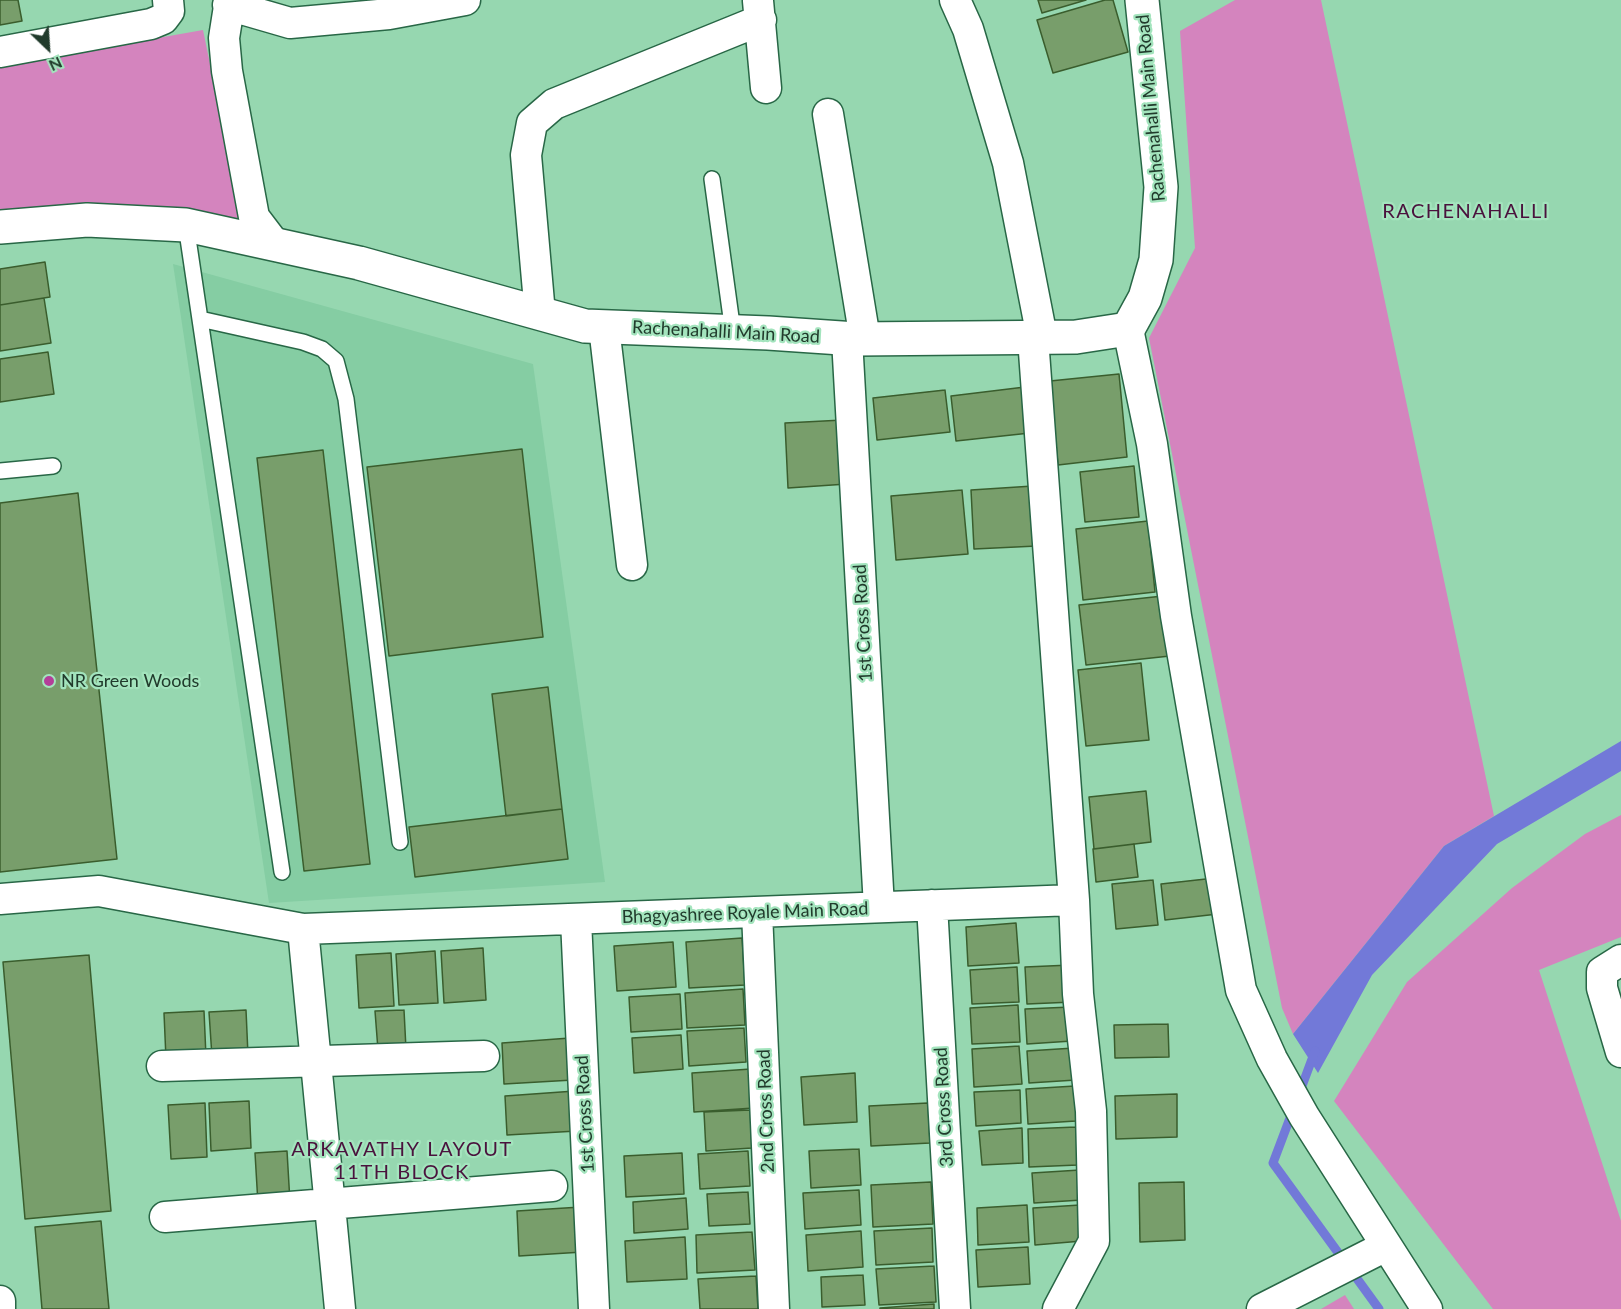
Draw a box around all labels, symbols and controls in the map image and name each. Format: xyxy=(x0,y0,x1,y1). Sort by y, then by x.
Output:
street label: Rachenahalli Main Road xyxy=(1132,13,1170,203)
north arrow xyxy=(18,18,78,78)
text: N xyxy=(46,54,65,76)
district label: RACHENAHALLI xyxy=(1382,200,1550,224)
street label: Rachenahalli Main Road xyxy=(632,316,820,348)
street label: 1st Cross Road xyxy=(849,564,877,682)
place label: NR Green Woods xyxy=(61,670,199,692)
marker: NR Green Woods xyxy=(42,674,56,688)
street label: Bhagyashree Royale Main Road xyxy=(621,898,869,928)
street label: 3rd Cross Road xyxy=(930,1047,958,1167)
street label: 2nd Cross Road xyxy=(753,1049,779,1173)
street label: 1st Cross Road xyxy=(571,1055,599,1173)
district label: ARKAVATHY LAYOUT 11TH BLOCK xyxy=(291,1138,513,1185)

